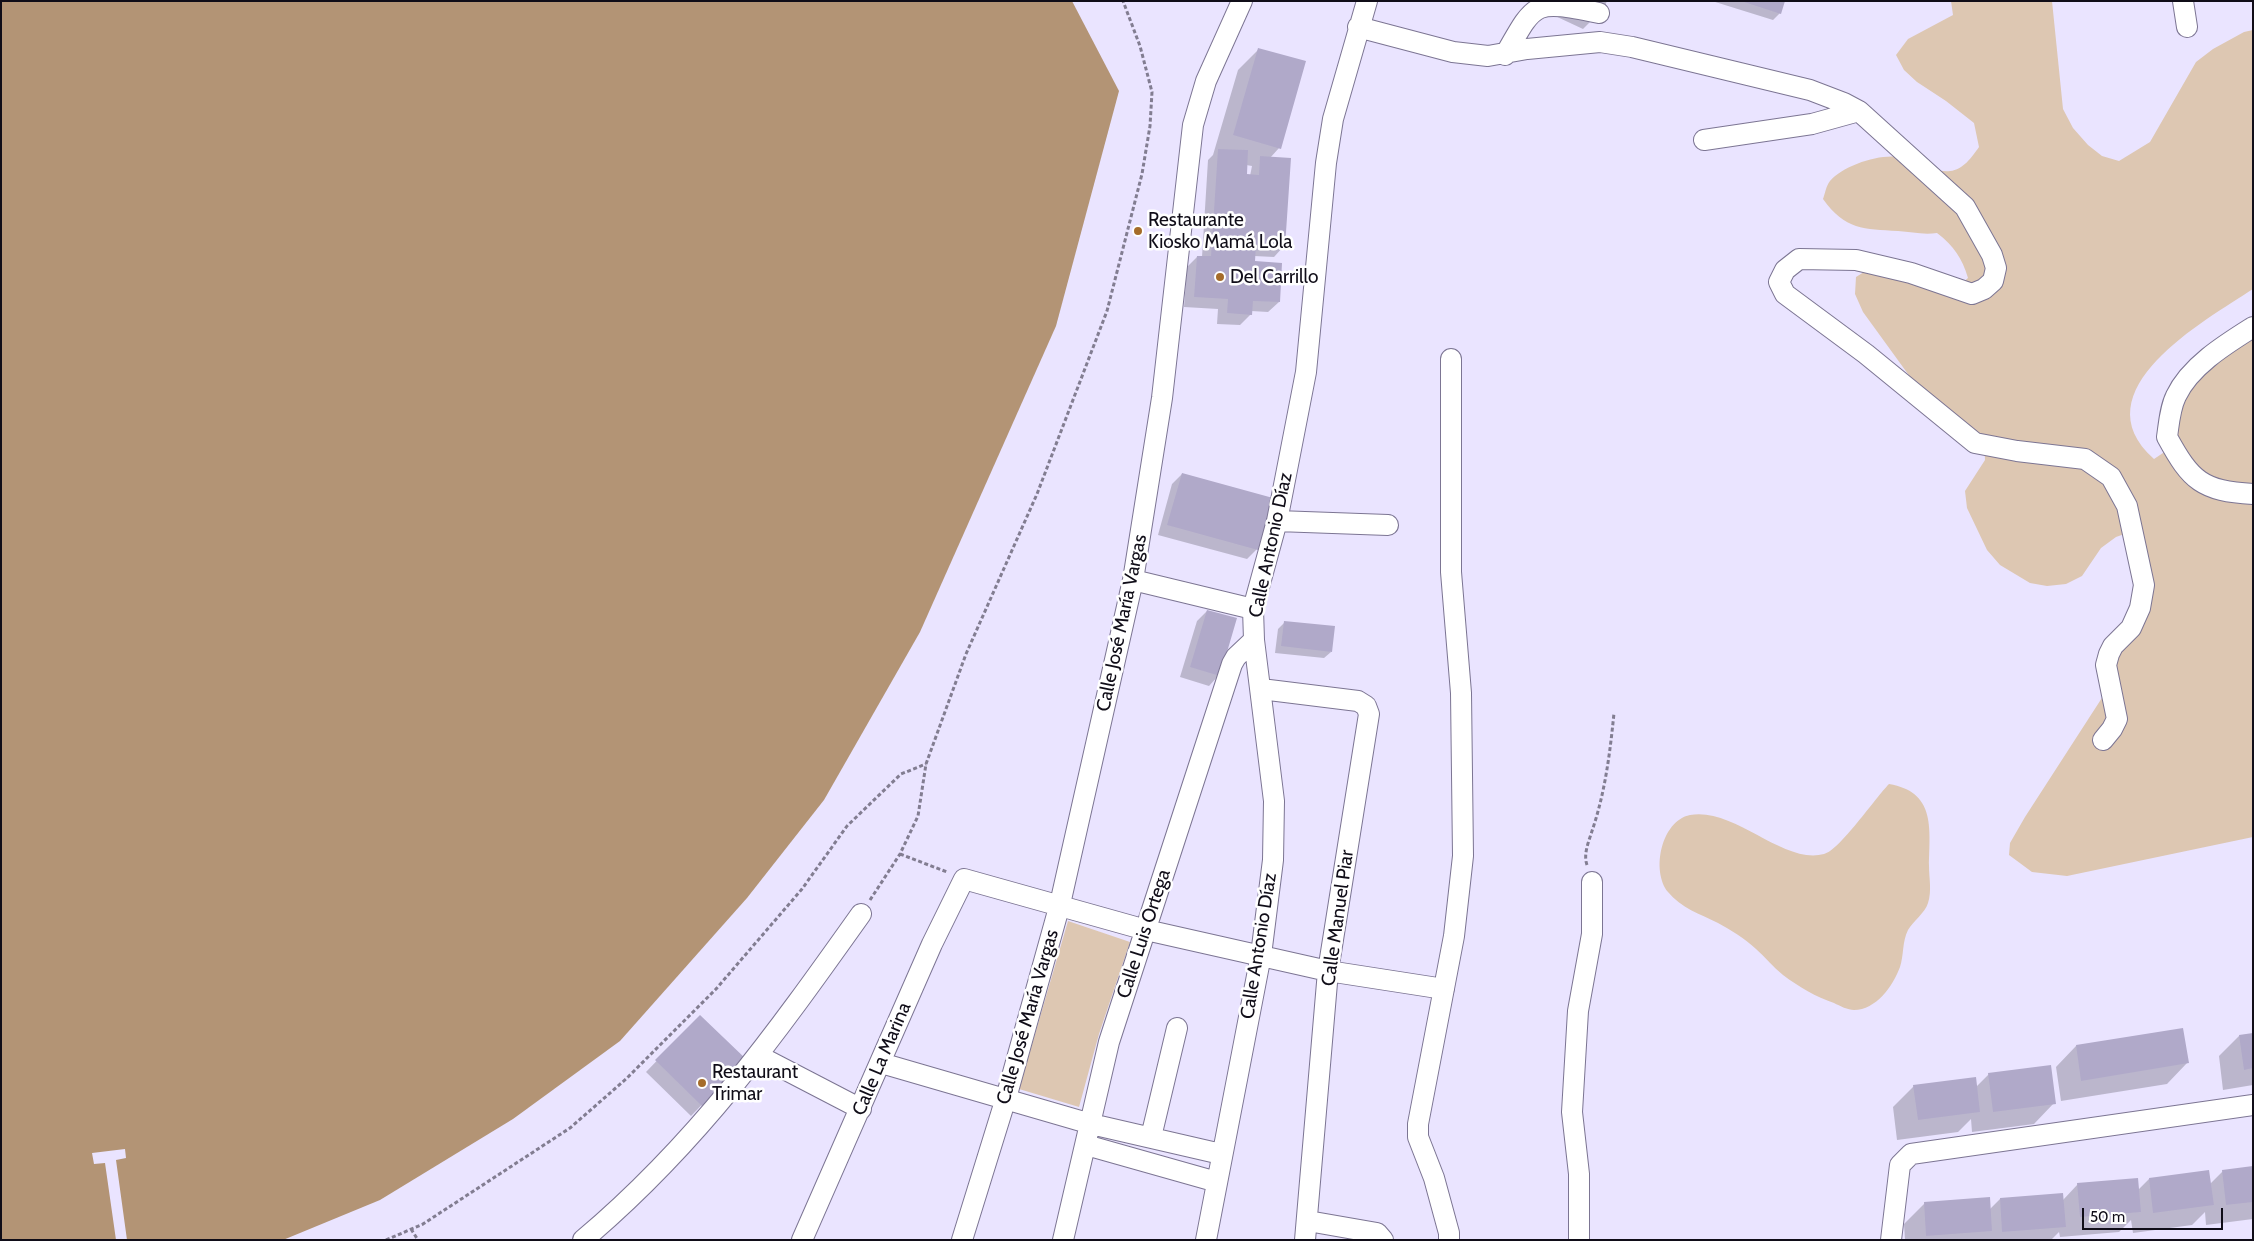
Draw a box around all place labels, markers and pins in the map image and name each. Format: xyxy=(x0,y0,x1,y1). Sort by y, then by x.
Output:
place label: Restaurante Kiosko Mamá Lola xyxy=(1148,209,1292,253)
marker: Restaurante Kiosko Mamá Lola xyxy=(1132,225,1144,237)
place label: Del Carrillo xyxy=(1230,266,1318,288)
marker: Del Carrillo xyxy=(1214,271,1226,283)
place label: Restaurant Trimar xyxy=(712,1061,798,1105)
marker: Restaurant Trimar xyxy=(696,1077,708,1089)

